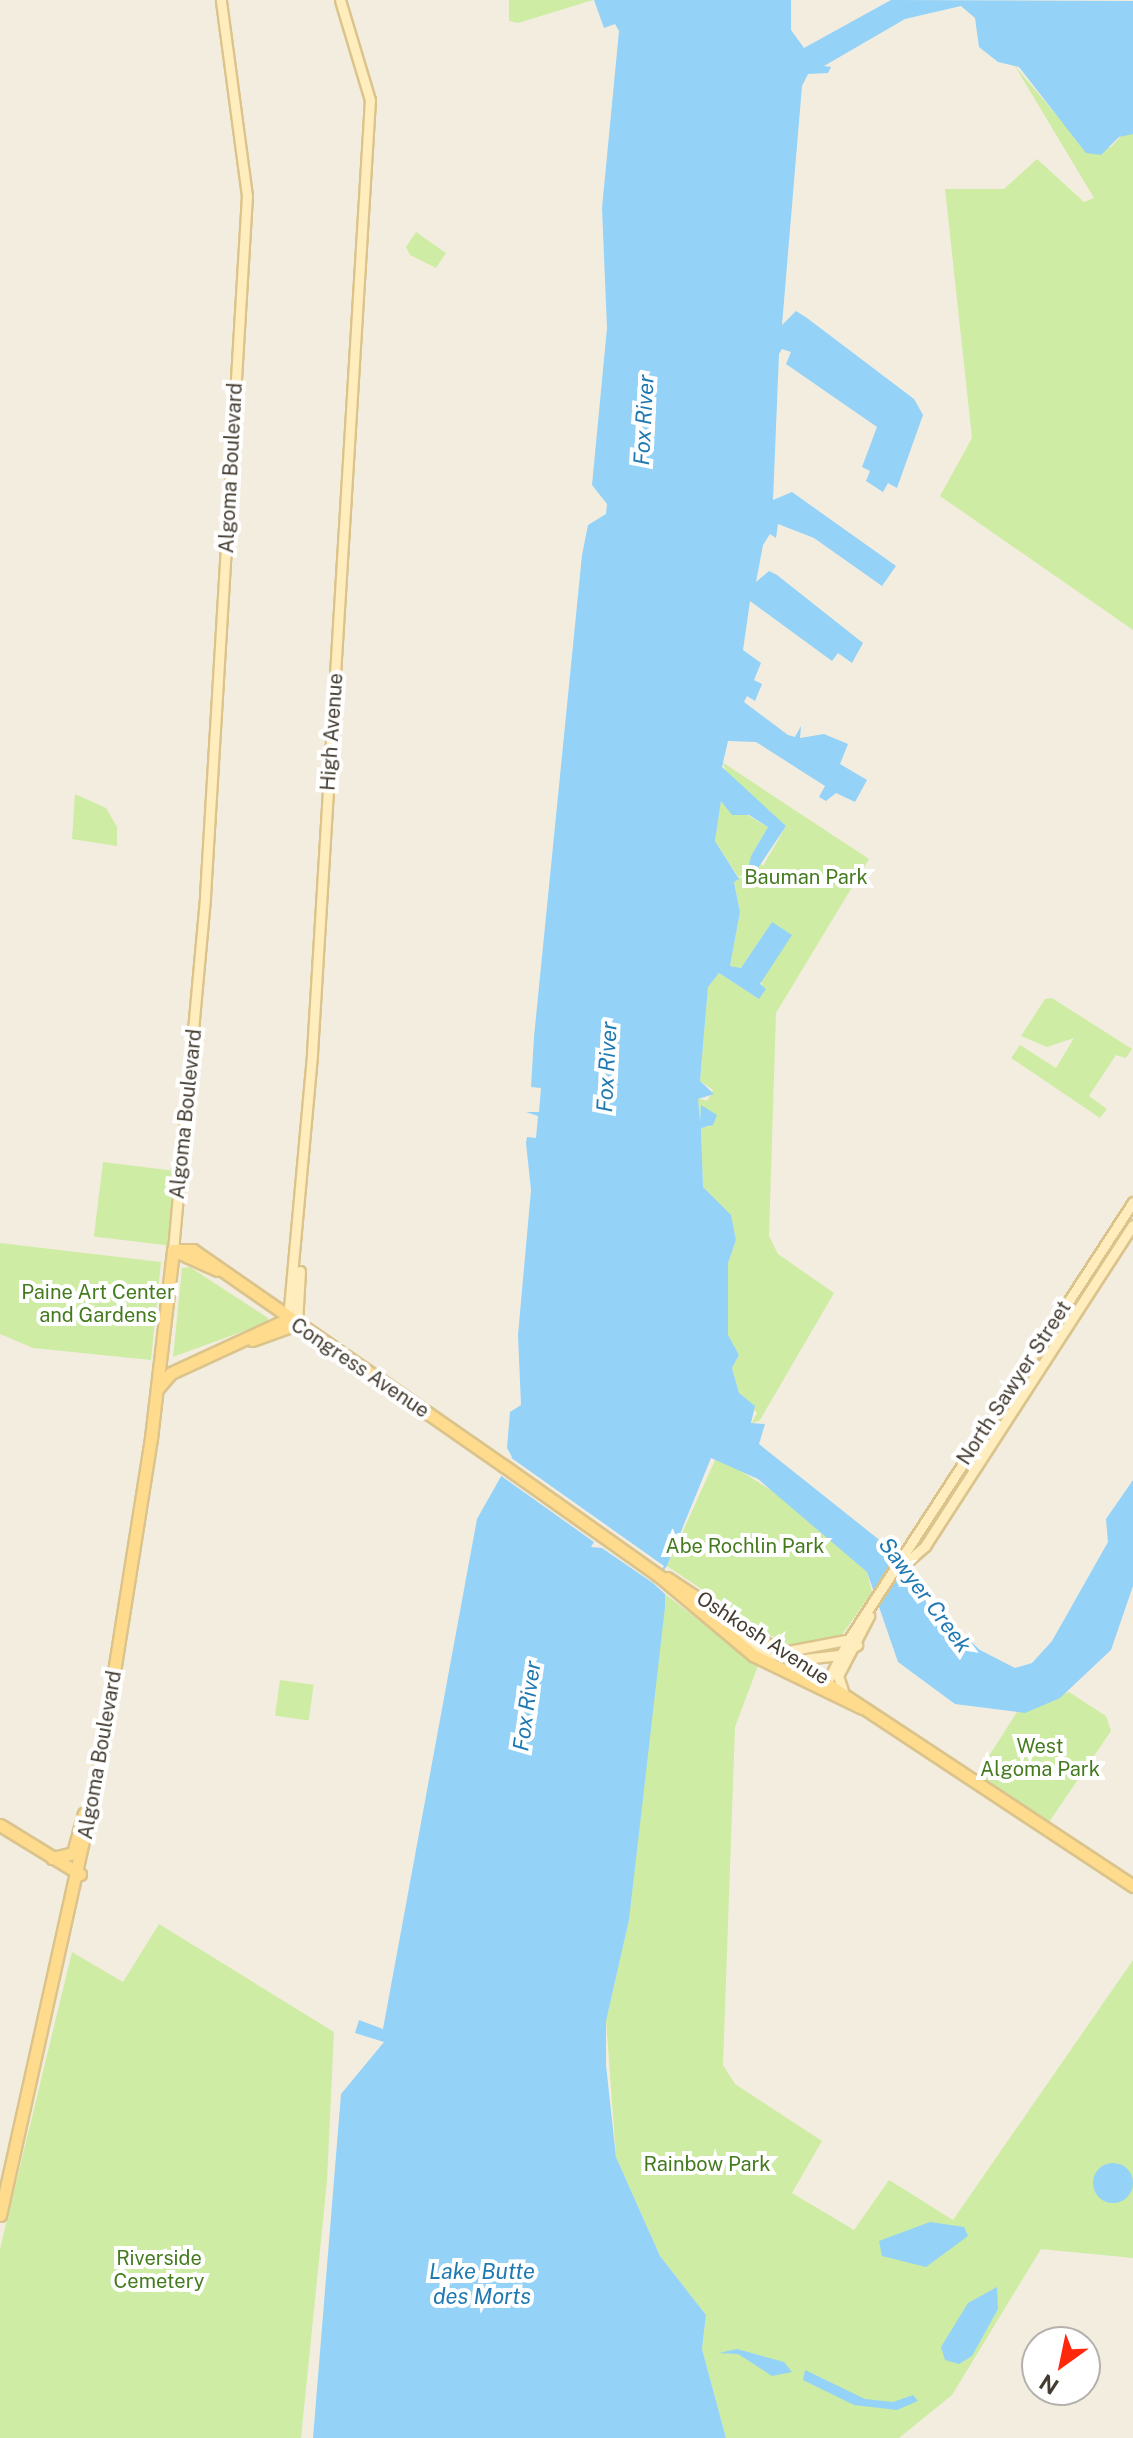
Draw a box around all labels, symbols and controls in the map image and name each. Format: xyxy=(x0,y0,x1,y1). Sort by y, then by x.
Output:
water label: Fox River xyxy=(628,374,660,466)
street label: Algoma Boulevard xyxy=(215,382,247,554)
street label: High Avenue xyxy=(316,672,348,792)
park label: Bauman Park xyxy=(744,865,868,889)
water label: Fox River xyxy=(591,1021,623,1113)
street label: Algoma Boulevard xyxy=(165,1028,207,1200)
park label: Paine Art Center and Gardens xyxy=(21,1281,175,1328)
street label: North Sawyer Street xyxy=(952,1296,1076,1470)
street label: Congress Avenue xyxy=(286,1313,434,1423)
water label: Sawyer Creek xyxy=(873,1532,977,1658)
park label: Abe Rochlin Park xyxy=(665,1534,825,1558)
street label: Oshkosh Avenue xyxy=(692,1586,834,1690)
water label: Fox River xyxy=(508,1659,546,1753)
street label: Algoma Boulevard xyxy=(73,1669,127,1841)
park label: West Algoma Park xyxy=(980,1734,1100,1781)
park label: Rainbow Park xyxy=(643,2152,771,2176)
park label: Riverside Cemetery xyxy=(114,2246,204,2293)
water label: Lake Butte des Morts xyxy=(429,2258,535,2310)
north arrow xyxy=(1021,2326,1101,2406)
text: N xyxy=(1035,2369,1063,2400)

